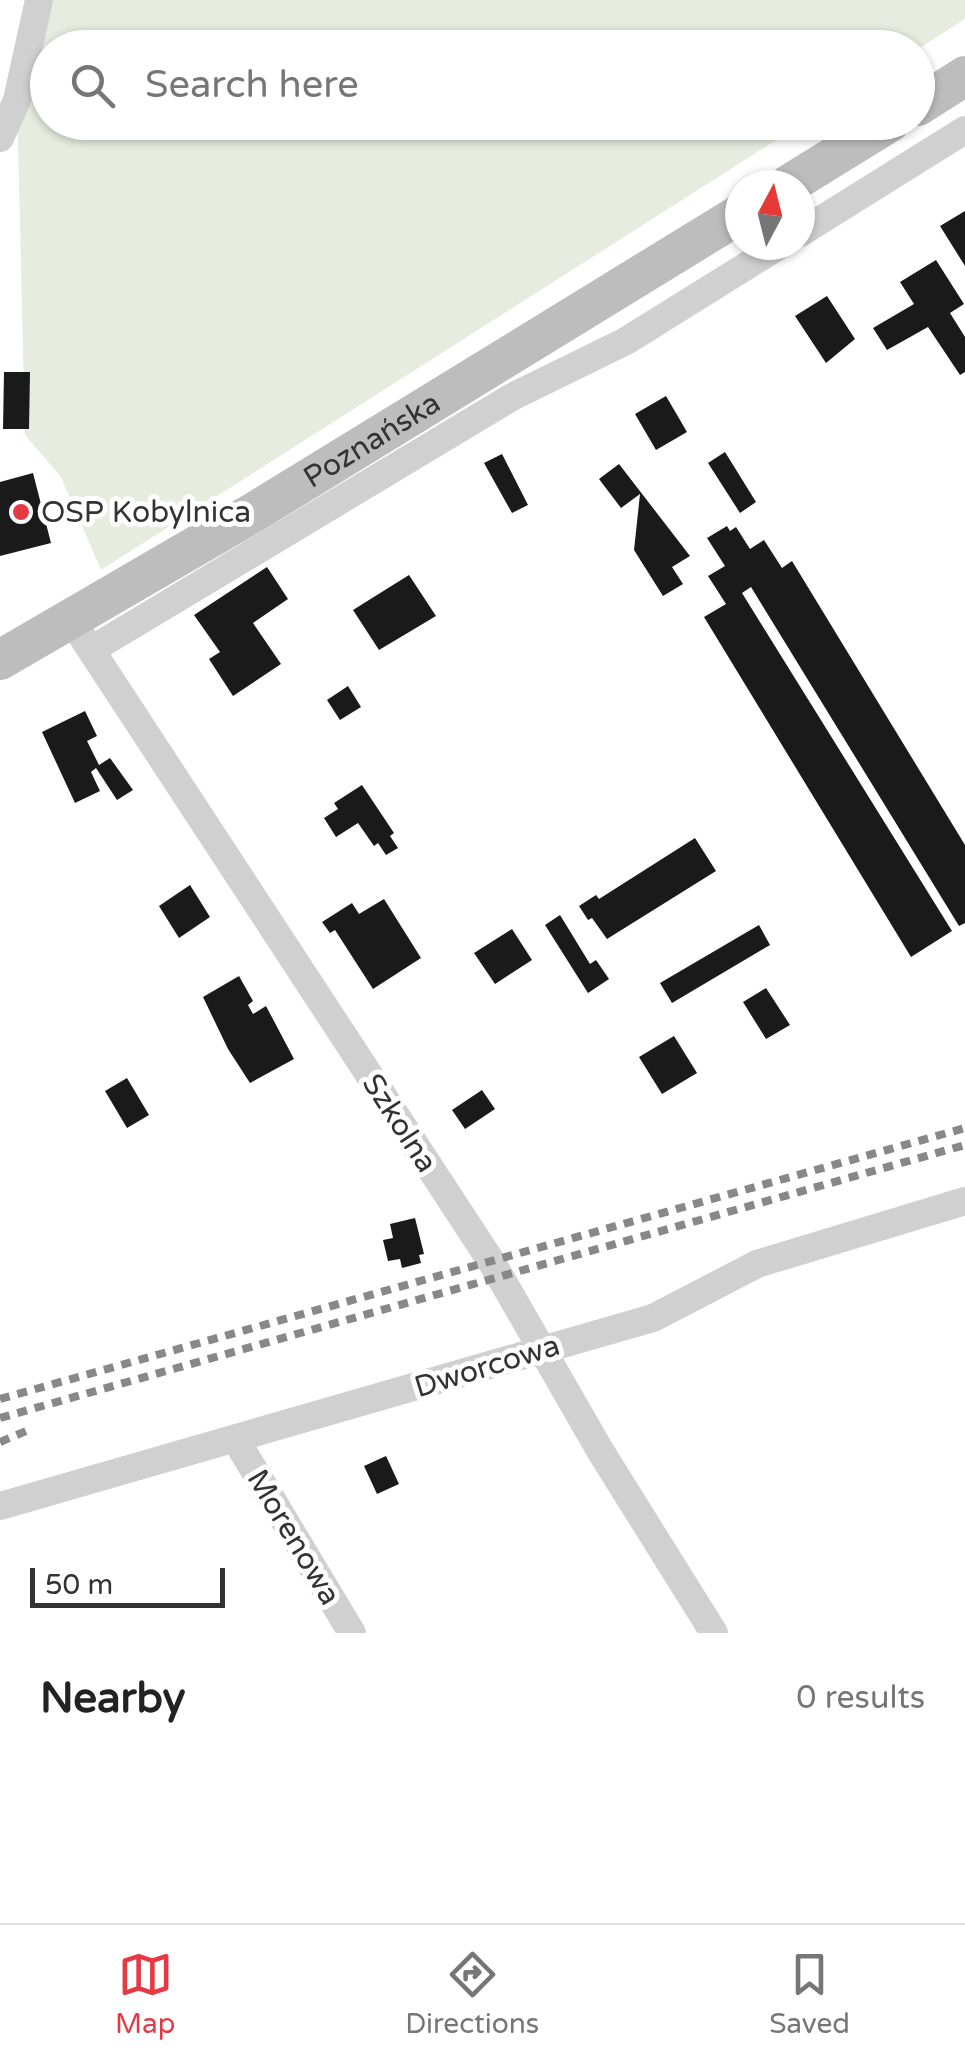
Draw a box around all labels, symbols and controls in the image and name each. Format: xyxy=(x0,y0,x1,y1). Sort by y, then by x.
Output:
search box xyxy=(30,30,935,140)
icon: search xyxy=(65,58,120,113)
text: Search here xyxy=(145,62,359,108)
north arrow xyxy=(725,170,815,260)
street label: Poznańska xyxy=(297,384,447,496)
place label: OSP Kobylnica xyxy=(41,494,251,531)
marker: OSP Kobylnica xyxy=(10,501,32,523)
street label: Szkolna xyxy=(354,1067,445,1180)
street label: Dworcowa xyxy=(410,1327,564,1406)
street label: Morenowa xyxy=(239,1463,348,1612)
scale bar xyxy=(30,1563,225,1608)
text: 50 m xyxy=(45,1568,113,1602)
text: Nearby xyxy=(40,1673,185,1724)
text: 0 results xyxy=(796,1679,925,1717)
tab: Map xyxy=(115,1947,175,2041)
tab: Directions xyxy=(405,1947,539,2041)
tab: Saved xyxy=(769,1947,850,2041)

